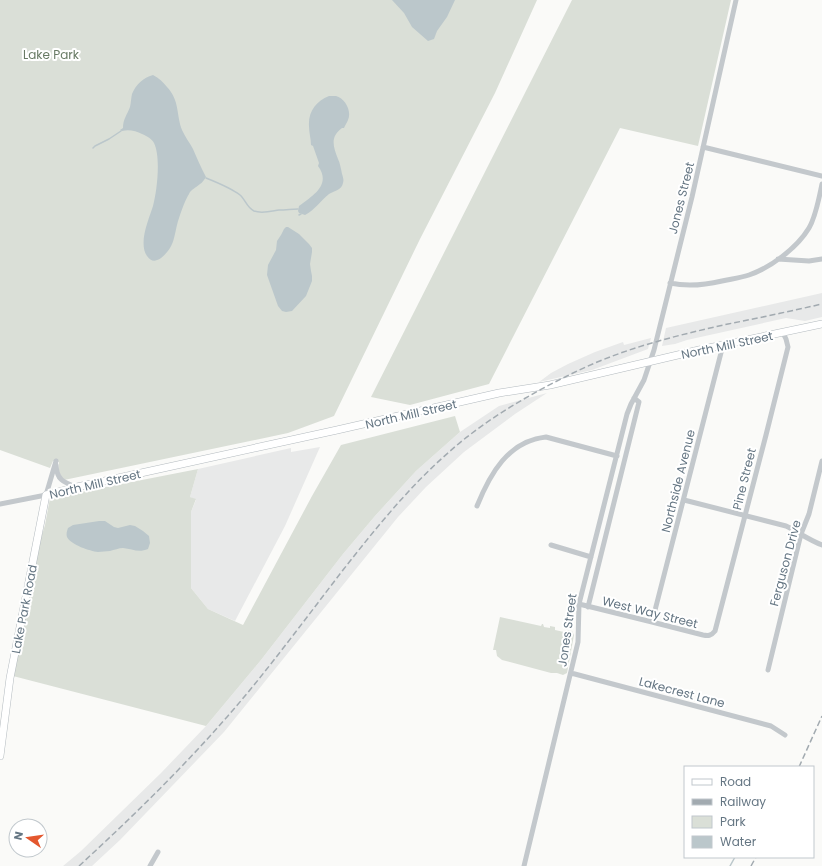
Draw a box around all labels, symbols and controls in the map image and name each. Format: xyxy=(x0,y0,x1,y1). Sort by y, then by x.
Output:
park label: Lake Park xyxy=(23,46,80,63)
street label: Jones Street xyxy=(664,160,698,236)
street label: North Mill Street xyxy=(680,327,774,363)
street label: North Mill Street xyxy=(364,395,458,433)
street label: Northside Avenue xyxy=(657,428,699,534)
street label: Pine Street xyxy=(728,446,760,512)
street label: North Mill Street xyxy=(48,465,142,503)
street label: Ferguson Drive xyxy=(765,518,805,608)
street label: Lake Park Road xyxy=(7,563,41,655)
street label: Jones Street xyxy=(553,592,581,668)
street label: West Way Street xyxy=(600,592,700,632)
street label: Lakecrest Lane xyxy=(637,672,727,712)
legend xyxy=(684,766,814,858)
text: Road xyxy=(720,773,751,790)
text: Railway xyxy=(720,793,766,810)
text: Park xyxy=(720,813,747,830)
north arrow xyxy=(8,818,48,858)
text: N xyxy=(10,830,27,842)
text: Water xyxy=(720,833,757,850)

